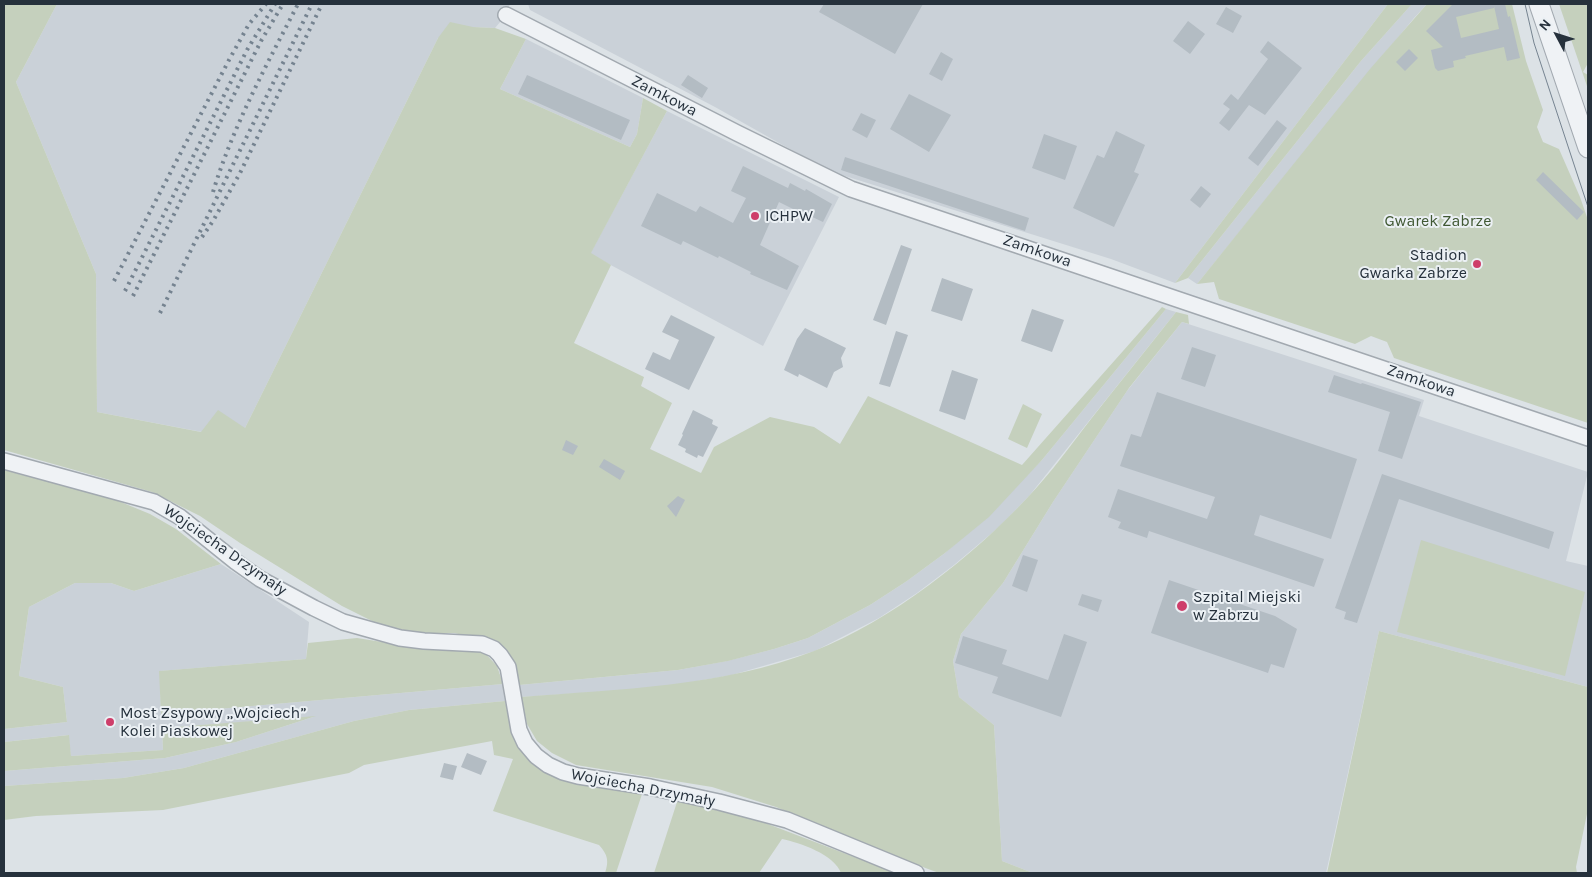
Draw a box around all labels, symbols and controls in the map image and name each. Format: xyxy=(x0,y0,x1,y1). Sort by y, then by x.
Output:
north arrow xyxy=(1532,10,1582,60)
text: N xyxy=(1535,16,1555,34)
street label: Zamkowa xyxy=(628,71,700,121)
place label: ICHPW xyxy=(765,206,813,226)
marker: ICHPW xyxy=(749,210,761,222)
park label: Gwarek Zabrze xyxy=(1385,211,1491,231)
street label: Zamkowa xyxy=(1000,230,1074,272)
place label: Stadion Gwarka Zabrze xyxy=(1360,245,1467,283)
marker: Stadion Gwarka Zabrze xyxy=(1471,258,1483,270)
street label: Zamkowa xyxy=(1384,360,1458,402)
street label: Wojciecha Drzymały xyxy=(160,500,290,600)
place label: Szpital Miejski w Zabrzu xyxy=(1193,587,1301,625)
marker: Szpital Miejski w Zabrzu xyxy=(1175,599,1189,613)
place label: Most Zsypowy „Wojciech” Kolei Piaskowej xyxy=(120,703,306,741)
marker: Most Zsypowy „Wojciech” Kolei Piaskowej xyxy=(104,716,116,728)
street label: Wojciecha Drzymały xyxy=(569,765,717,811)

